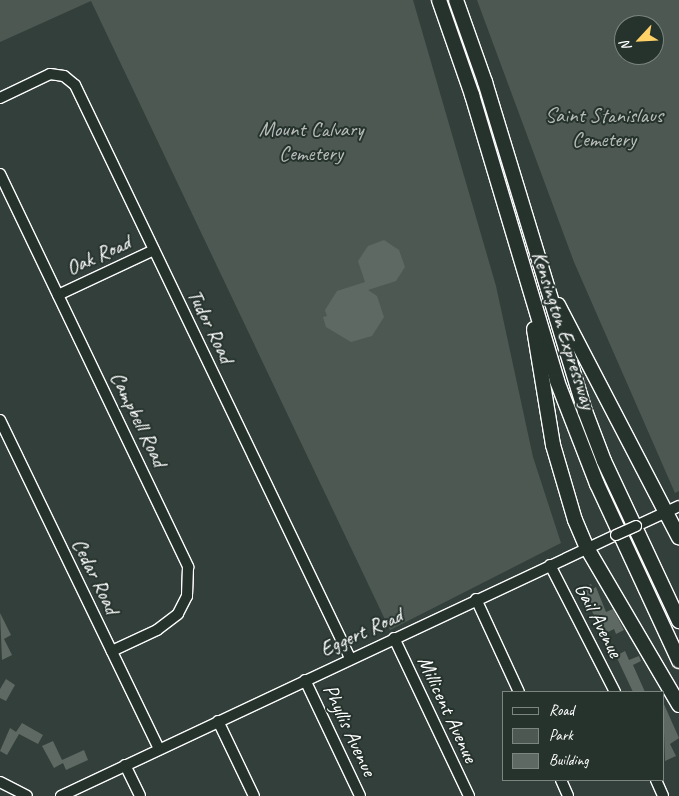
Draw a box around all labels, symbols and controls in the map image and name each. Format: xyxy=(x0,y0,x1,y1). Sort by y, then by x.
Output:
north arrow xyxy=(614,15,664,65)
text: N xyxy=(616,39,635,54)
park label: Saint Stanislaus Cemetery xyxy=(545,102,663,152)
park label: Mount Calvary Cemetery xyxy=(259,116,363,166)
street label: Oak Road xyxy=(62,229,134,281)
street label: Kensington Expressway xyxy=(527,248,601,412)
street label: Tudor Road xyxy=(182,285,240,367)
street label: Campbell Road xyxy=(105,368,173,470)
street label: Cedar Road xyxy=(67,534,125,618)
street label: Gail Avenue xyxy=(570,579,628,661)
street label: Eggert Road xyxy=(316,602,406,662)
street label: Millicent Avenue xyxy=(412,652,484,766)
street label: Phyllis Avenue xyxy=(318,680,382,780)
legend xyxy=(502,691,664,781)
text: Road xyxy=(549,701,574,720)
text: Park xyxy=(549,726,573,745)
text: Building xyxy=(549,751,588,770)

